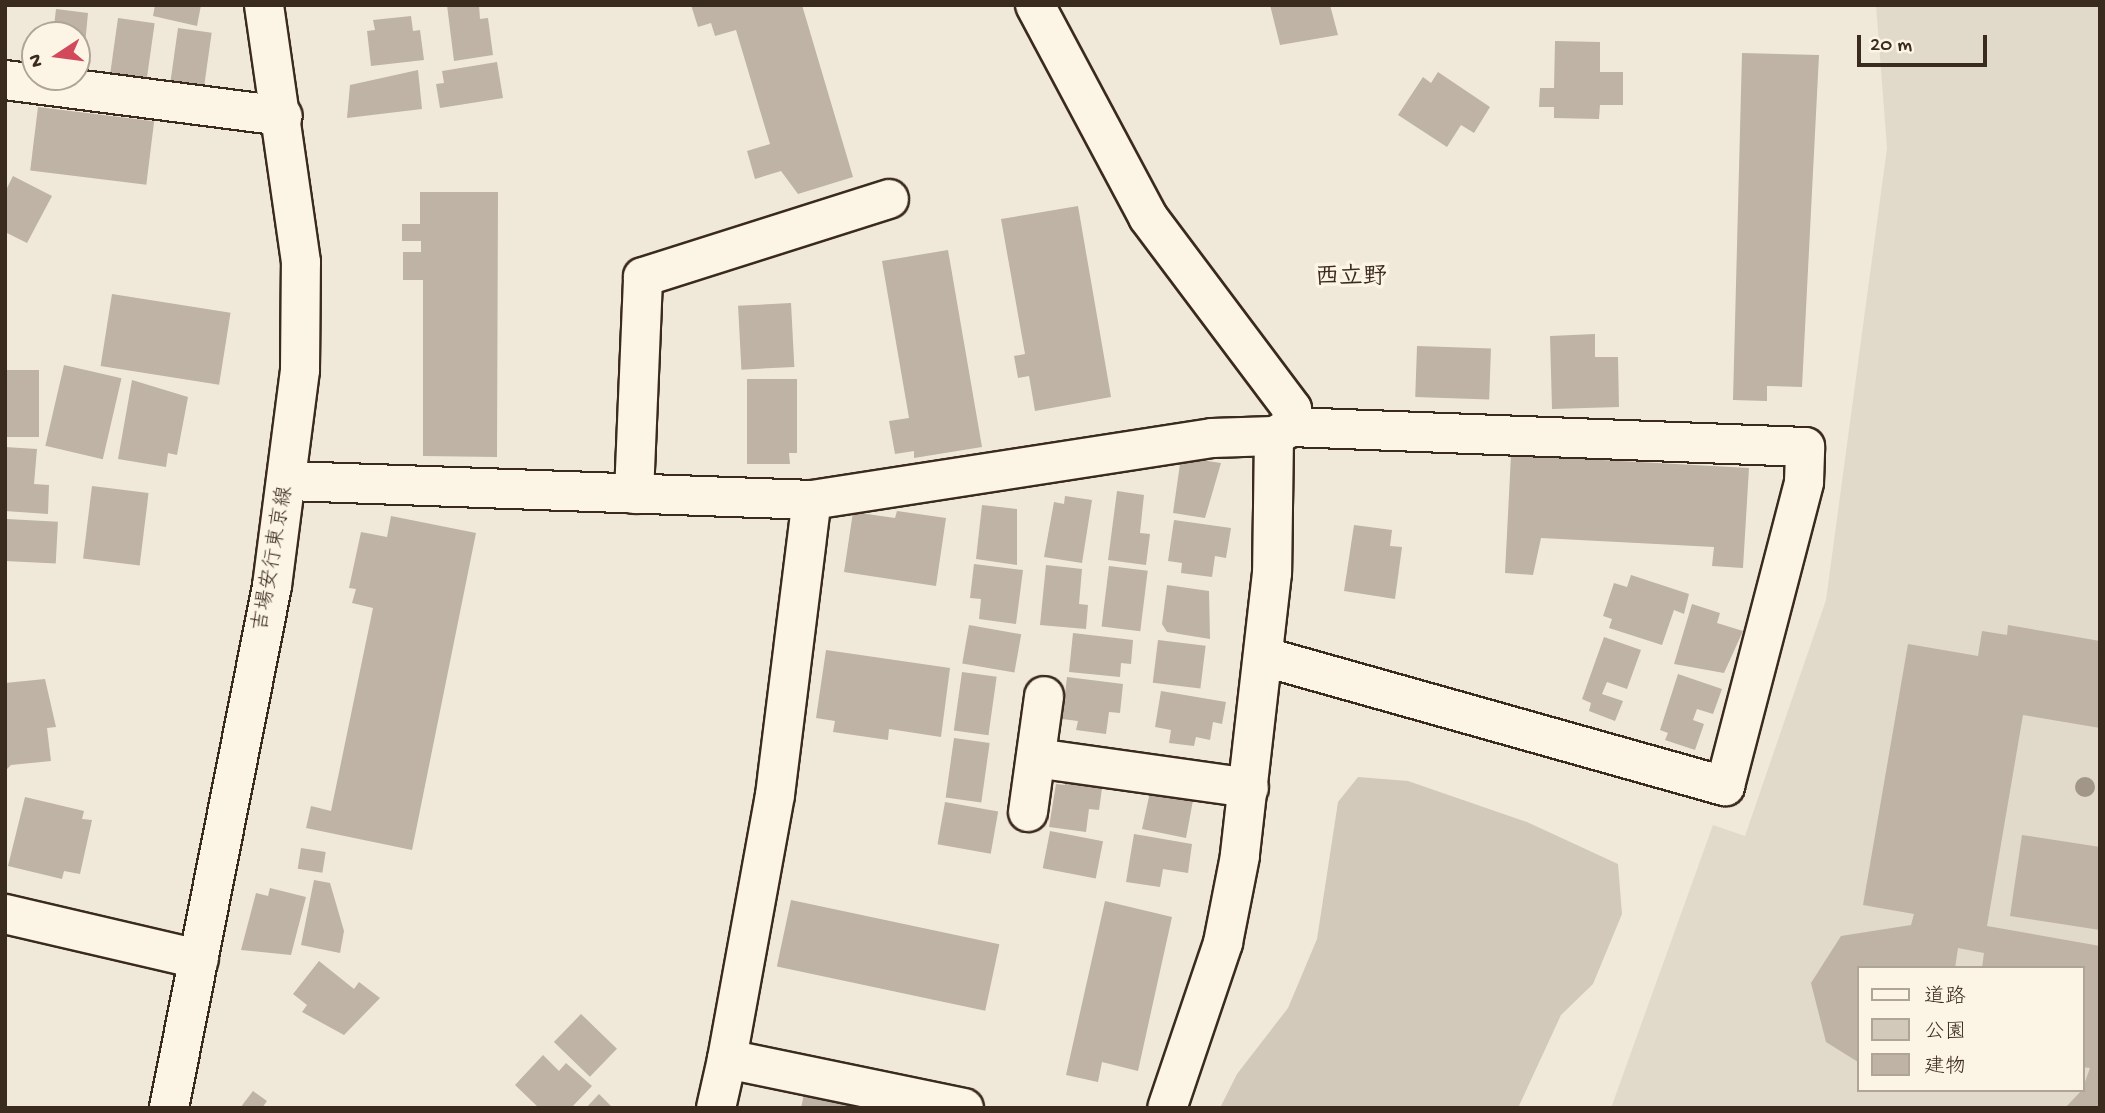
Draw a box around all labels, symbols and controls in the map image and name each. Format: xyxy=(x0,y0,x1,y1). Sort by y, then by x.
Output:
north arrow xyxy=(21,21,91,91)
scale bar xyxy=(1860,21,1990,65)
text: 20 m xyxy=(1870,34,1912,59)
text: N xyxy=(24,52,50,69)
district label: 西立野 xyxy=(1315,265,1387,293)
street label: 吉場安行東京線 xyxy=(250,484,300,634)
legend xyxy=(1856,966,2084,1092)
text: 道路 xyxy=(1924,986,1966,1011)
text: 公園 xyxy=(1924,1021,1966,1046)
text: 建物 xyxy=(1924,1056,1966,1081)

